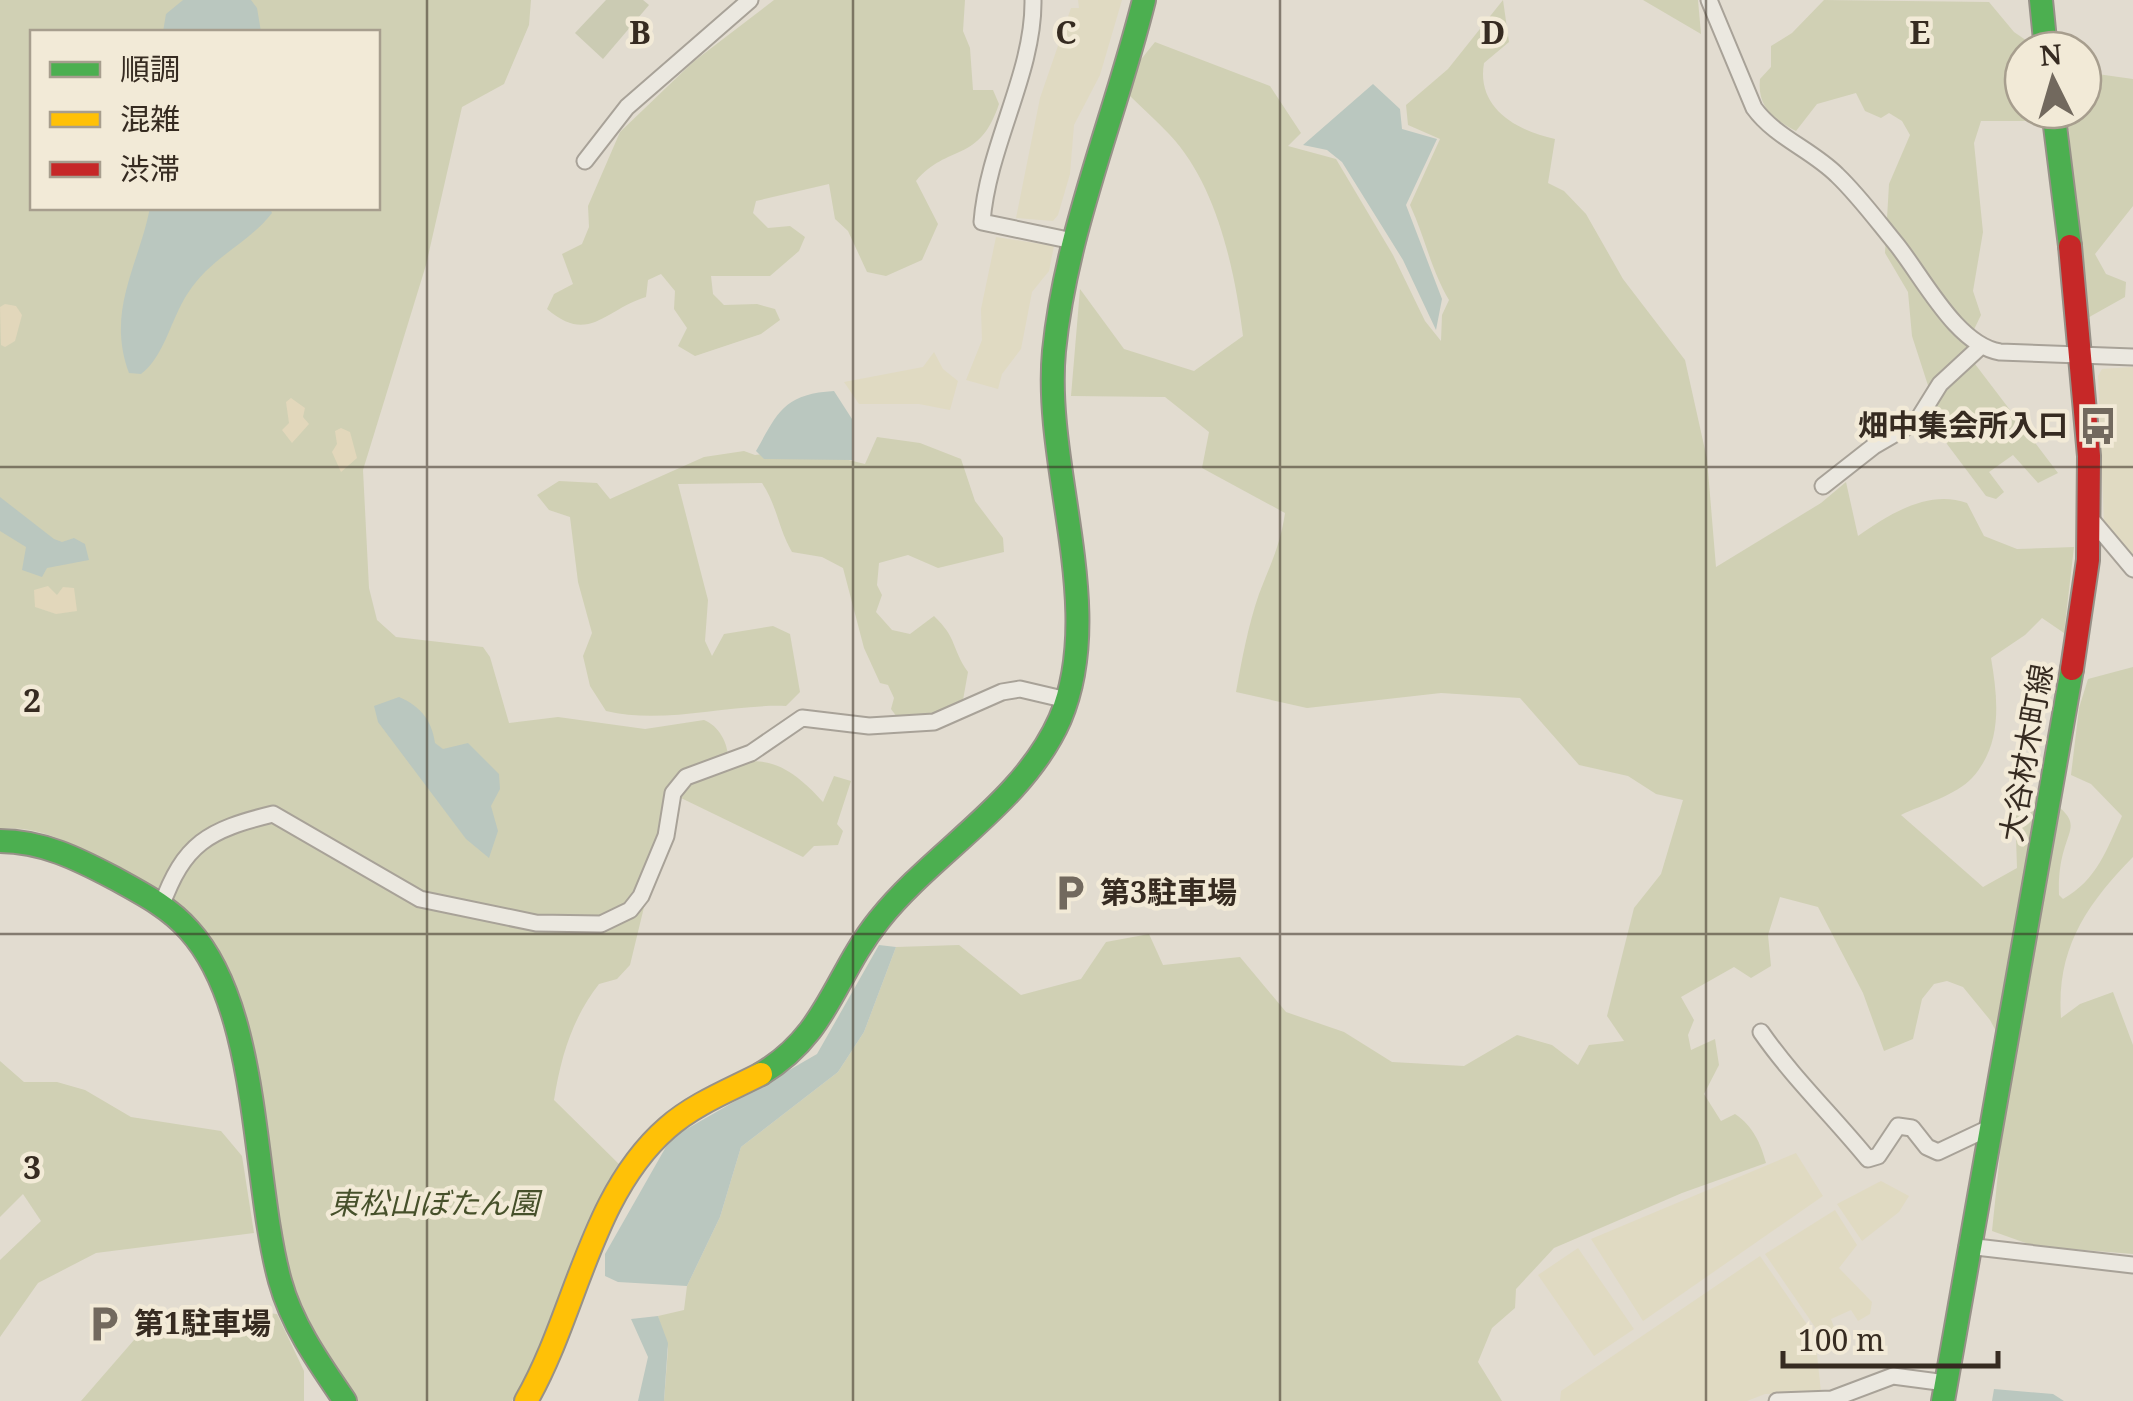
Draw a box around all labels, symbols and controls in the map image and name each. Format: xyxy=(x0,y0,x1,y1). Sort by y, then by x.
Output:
text: B xyxy=(629,10,651,53)
text: C xyxy=(1055,10,1077,53)
text: D xyxy=(1481,10,1505,53)
text: E xyxy=(1910,10,1930,53)
legend xyxy=(30,30,380,210)
north arrow xyxy=(2003,30,2103,130)
text: N xyxy=(2038,34,2063,74)
text: 順調 xyxy=(120,48,180,89)
text: 混雑 xyxy=(120,98,180,139)
text: 渋滞 xyxy=(120,148,180,189)
place label: 畑中集会所入口 xyxy=(1858,404,2068,445)
bus stop icon: 畑中集会所入口 xyxy=(2077,405,2119,447)
street label: 大谷材木町線 xyxy=(1990,661,2061,845)
text: 2 xyxy=(23,678,41,721)
place label: 第3駐車場 xyxy=(1100,871,1237,912)
parking icon: 第3駐車場 xyxy=(1049,872,1091,914)
text: 3 xyxy=(23,1145,41,1188)
park label: 東松山ぼたん園 xyxy=(329,1182,543,1223)
place label: 第1駐車場 xyxy=(134,1302,271,1343)
parking icon: 第1駐車場 xyxy=(83,1303,125,1345)
scale bar xyxy=(1783,1306,1998,1368)
text: 100 m xyxy=(1798,1319,1884,1360)

